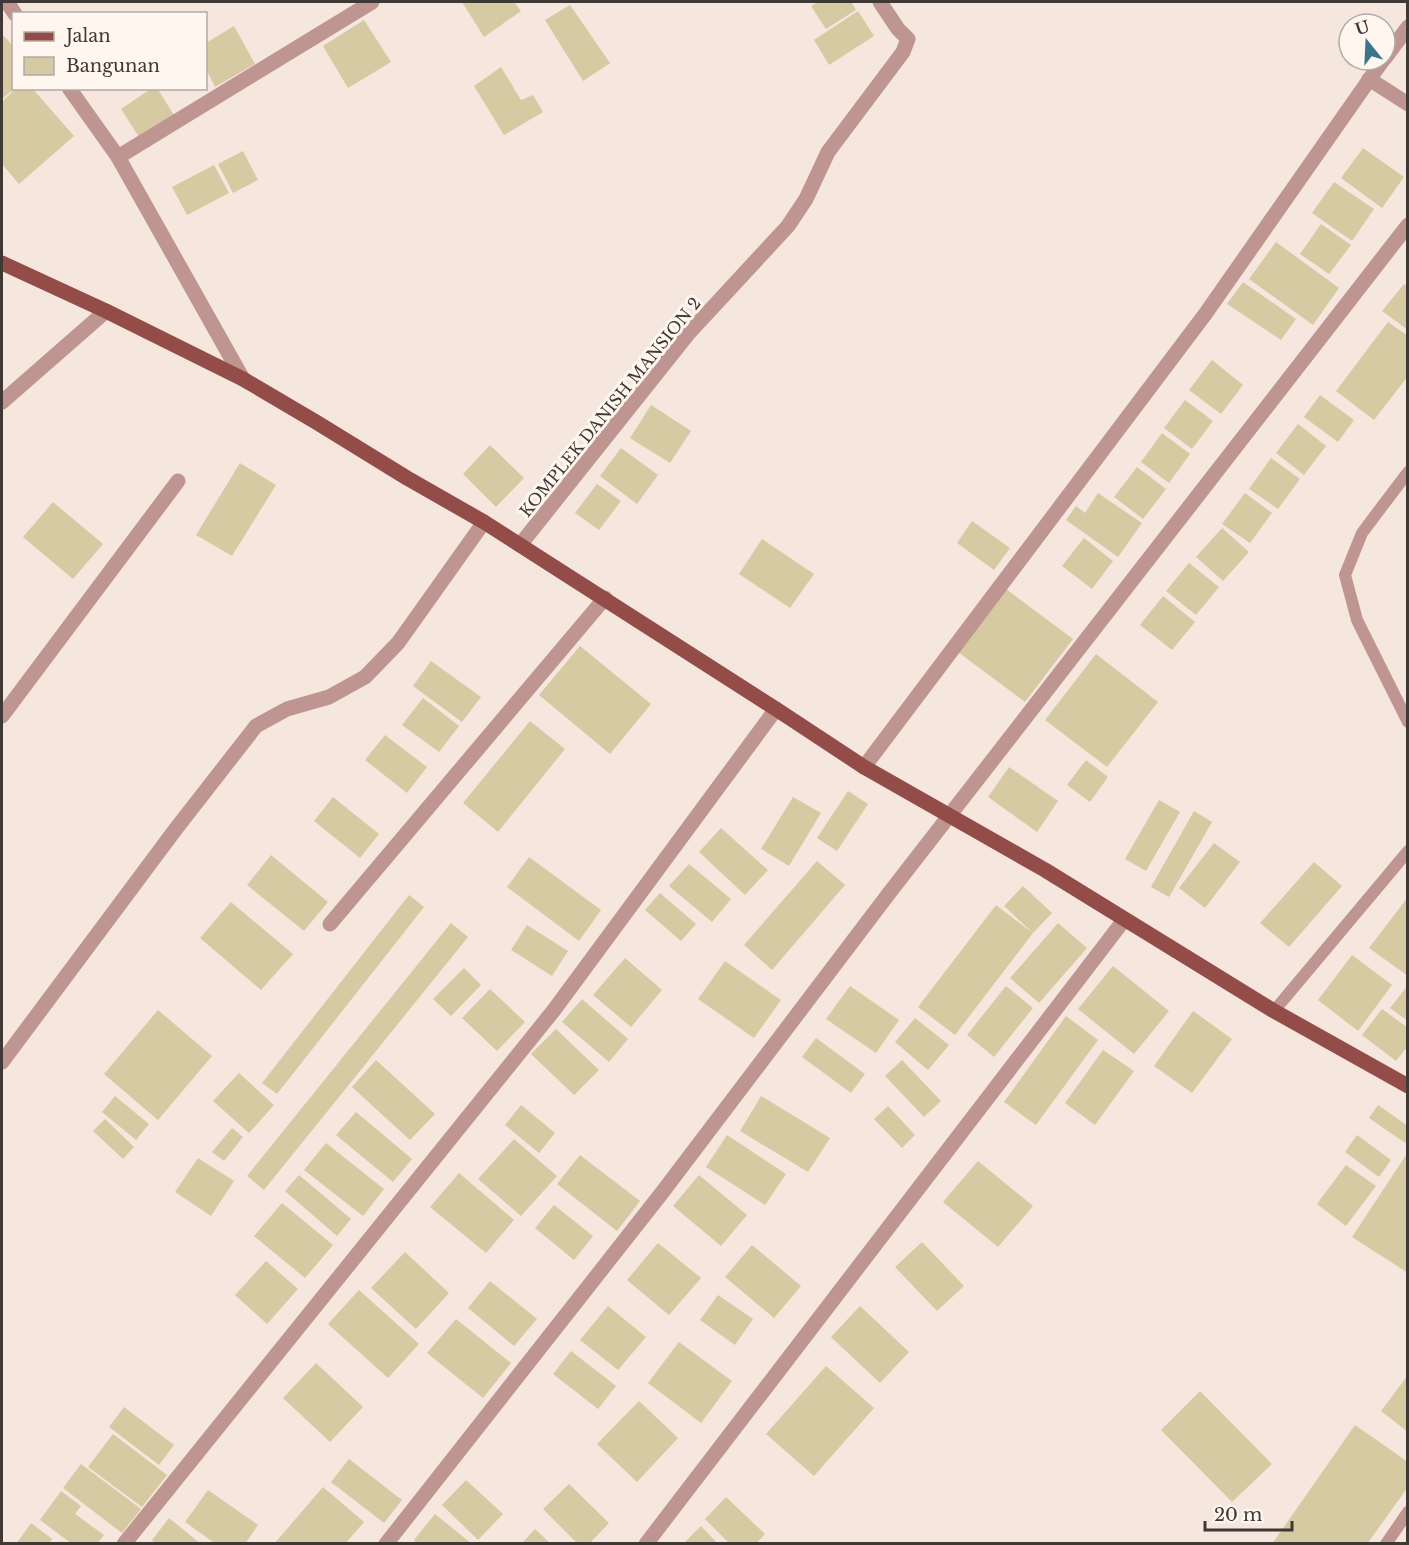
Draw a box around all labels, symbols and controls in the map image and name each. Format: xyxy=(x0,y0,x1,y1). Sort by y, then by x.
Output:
legend xyxy=(12,12,207,90)
north arrow xyxy=(1337,12,1397,72)
text: U xyxy=(1353,16,1372,39)
text: Jalan xyxy=(64,25,111,47)
text: Bangunan xyxy=(66,55,160,77)
street label: KOMPLEK DANISH MANSION 2 xyxy=(515,293,705,521)
scale bar xyxy=(1205,1494,1292,1532)
text: 20 m xyxy=(1214,1504,1262,1526)

